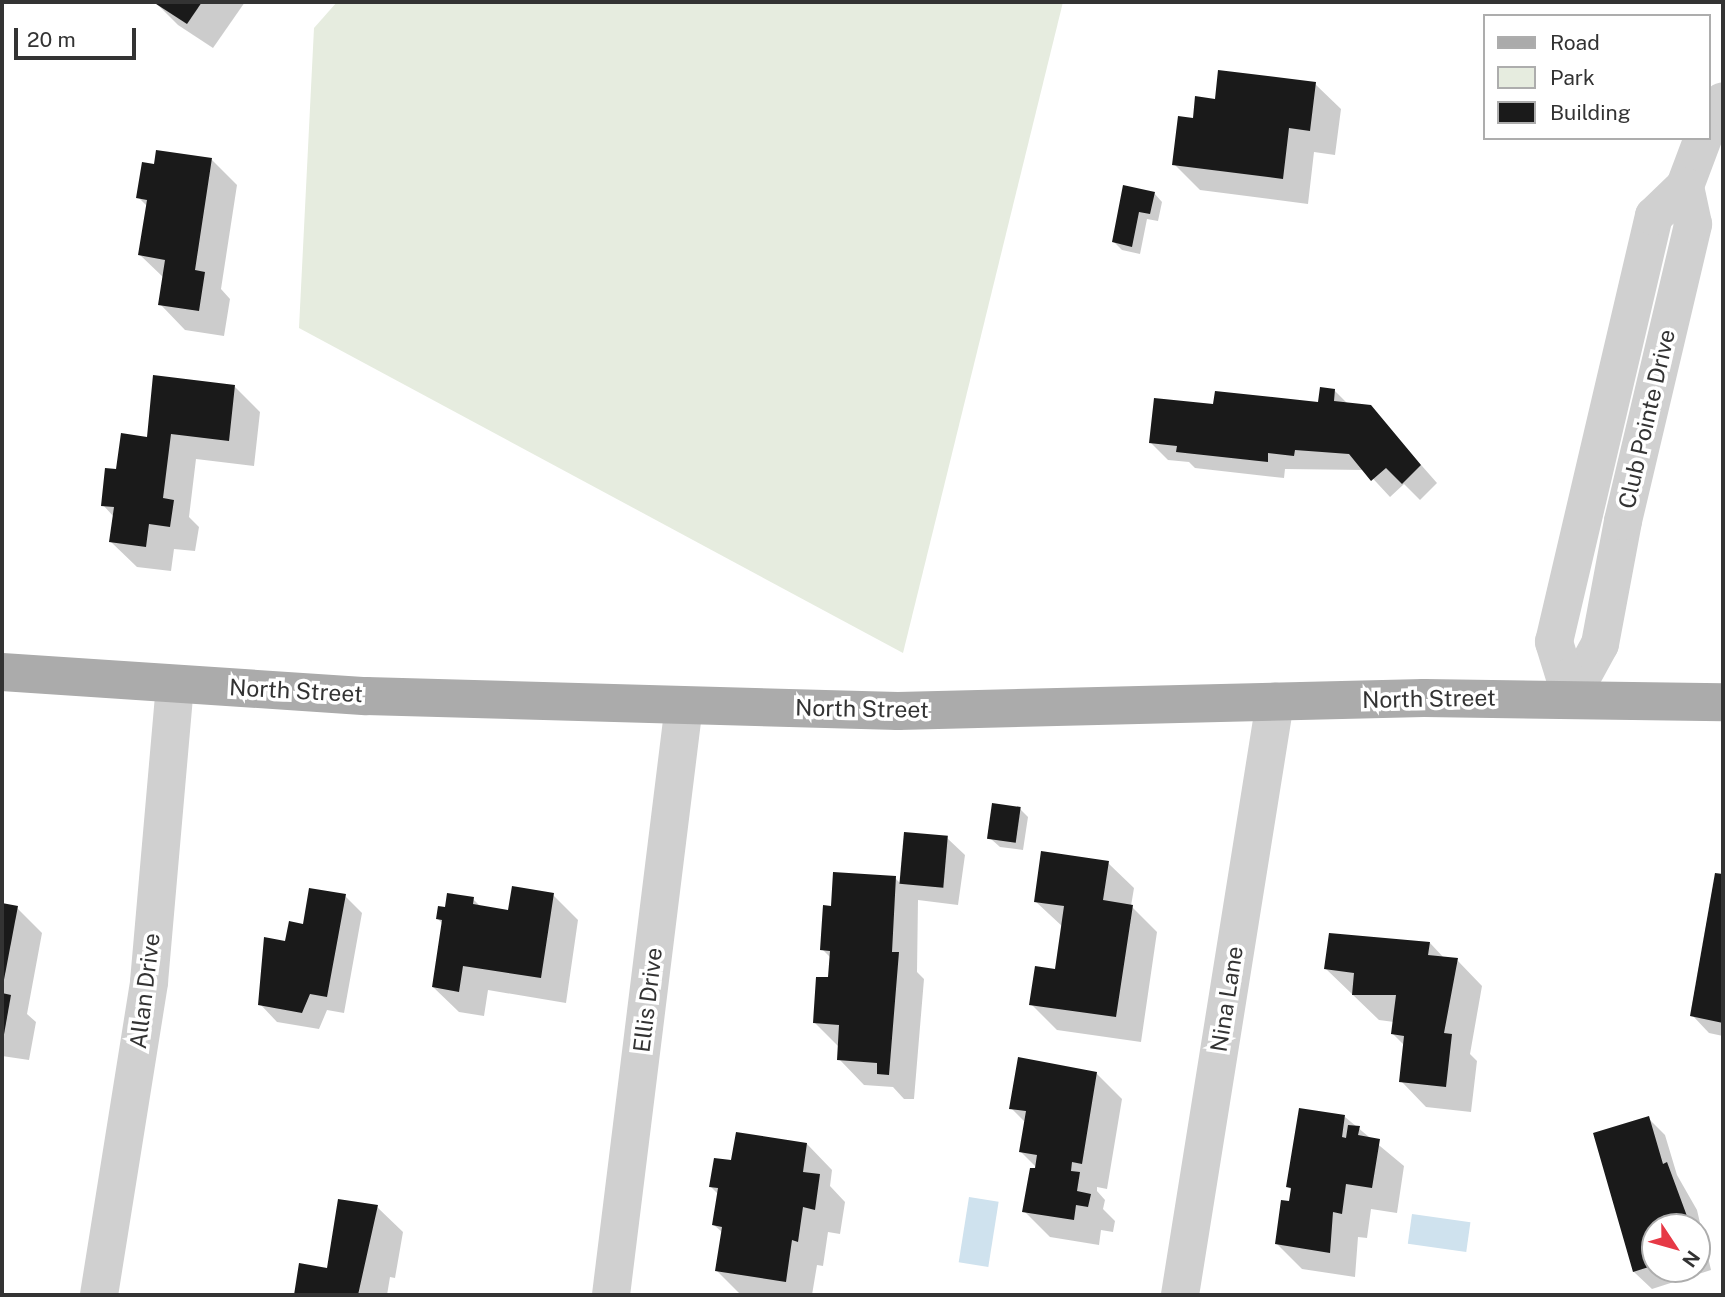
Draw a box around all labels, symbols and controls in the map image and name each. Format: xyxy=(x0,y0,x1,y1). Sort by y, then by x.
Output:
scale bar xyxy=(18,14,140,58)
legend xyxy=(1484,14,1711,140)
text: 20 m xyxy=(27,27,76,52)
text: Road xyxy=(1550,30,1600,55)
text: Park xyxy=(1550,65,1595,90)
text: Building xyxy=(1550,100,1631,125)
street label: Club Pointe Drive xyxy=(1613,326,1681,512)
street label: North Street xyxy=(228,674,364,708)
street label: North Street xyxy=(1362,684,1496,714)
street label: North Street xyxy=(795,694,929,724)
street label: Allan Drive xyxy=(124,932,166,1050)
street label: Nina Lane xyxy=(1205,944,1249,1054)
street label: Ellis Drive xyxy=(628,946,668,1054)
north arrow xyxy=(1641,1213,1711,1283)
text: N xyxy=(1678,1247,1705,1272)

